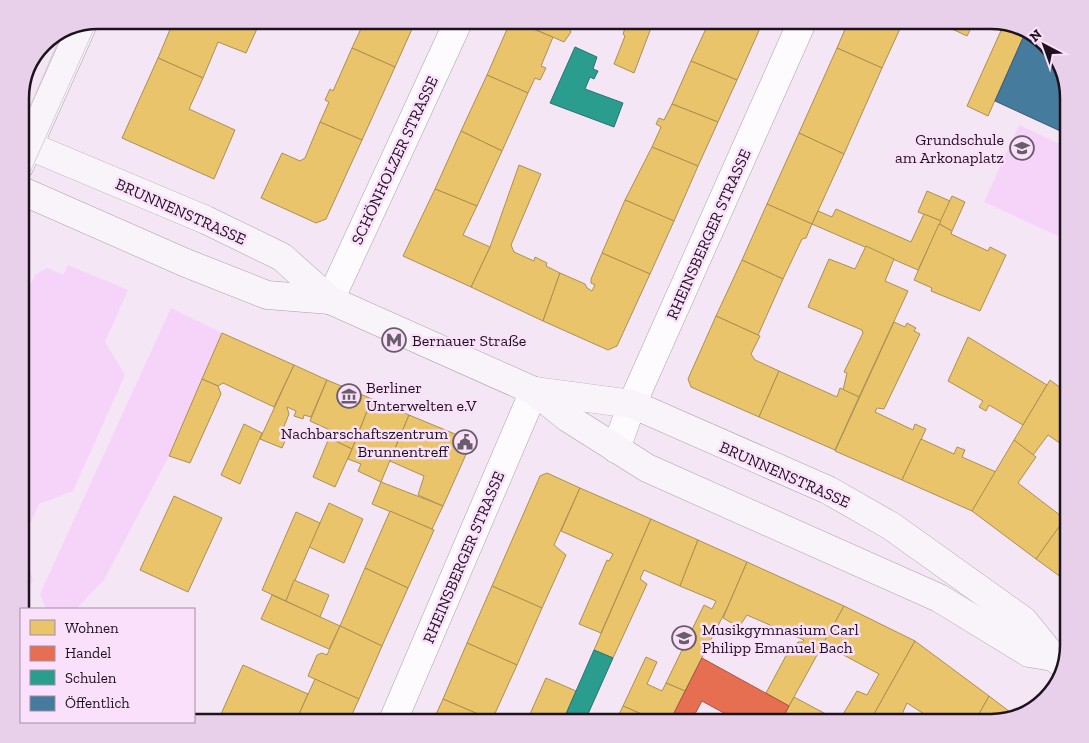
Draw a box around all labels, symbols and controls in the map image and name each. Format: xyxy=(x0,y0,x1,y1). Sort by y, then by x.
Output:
north arrow xyxy=(1019,20,1069,70)
text: N xyxy=(1026,25,1046,45)
street label: SCHÖNHOLZER STRASSE xyxy=(347,73,442,247)
place label: Grundschule am Arkonaplatz xyxy=(895,130,1004,167)
school or university icon: Grundschule am Arkonaplatz xyxy=(1009,135,1035,161)
street label: RHEINSBERGER STRASSE xyxy=(662,146,755,322)
street label: BRUNNENSTRASSE xyxy=(113,174,249,249)
metro station icon: Bernauer Straße xyxy=(381,327,407,353)
place label: Bernauer Straße xyxy=(412,331,526,350)
place label: Berliner Unterwelten e.V xyxy=(366,378,477,415)
museum icon: Berliner Unterwelten e.V xyxy=(336,383,362,409)
place label: Nachbarschaftszentrum Brunnentreff xyxy=(281,424,449,461)
public building icon: Nachbarschaftszentrum Brunnentreff xyxy=(452,429,478,455)
street label: BRUNNENSTRASSE xyxy=(717,437,853,512)
street label: RHEINSBERGER STRASSE xyxy=(419,468,508,646)
legend xyxy=(20,608,195,723)
text: Wohnen xyxy=(65,619,119,637)
place label: Musikgymnasium Carl Philipp Emanuel Bach xyxy=(702,620,859,657)
school or university icon: Musikgymnasium Carl Philipp Emanuel Bach xyxy=(671,625,697,651)
text: Handel xyxy=(65,644,111,662)
text: Schulen xyxy=(65,669,117,687)
text: Öffentlich xyxy=(65,694,130,712)

